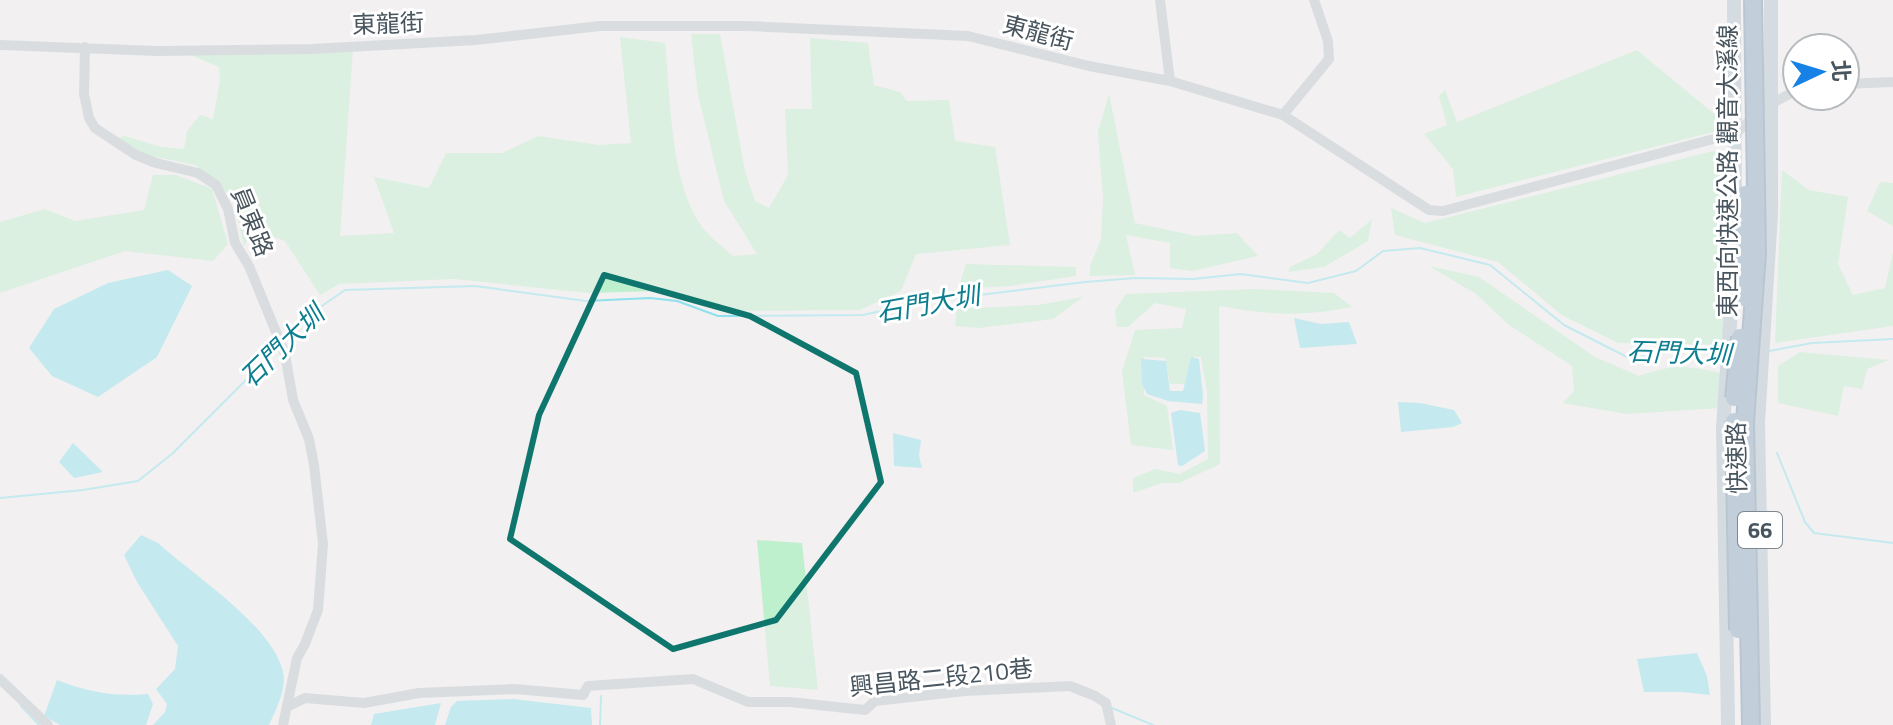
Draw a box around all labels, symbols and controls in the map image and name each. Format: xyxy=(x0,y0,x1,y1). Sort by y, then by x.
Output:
street label: 東龍街 xyxy=(351,4,425,42)
street label: 東龍街 xyxy=(999,5,1078,59)
street label: 東西向快速公路 觀音大溪線 xyxy=(1709,24,1745,318)
north arrow xyxy=(1781,32,1861,112)
text: 北 xyxy=(1823,58,1859,83)
street label: 員東路 xyxy=(223,182,283,262)
water label: 石門大圳 xyxy=(873,275,986,332)
water label: 石門大圳 xyxy=(231,293,335,396)
water label: 石門大圳 xyxy=(1626,331,1736,374)
street label: 快速路 xyxy=(1717,422,1755,494)
road number: 66 xyxy=(1738,512,1782,548)
street label: 興昌路二段210巷 xyxy=(847,649,1034,705)

